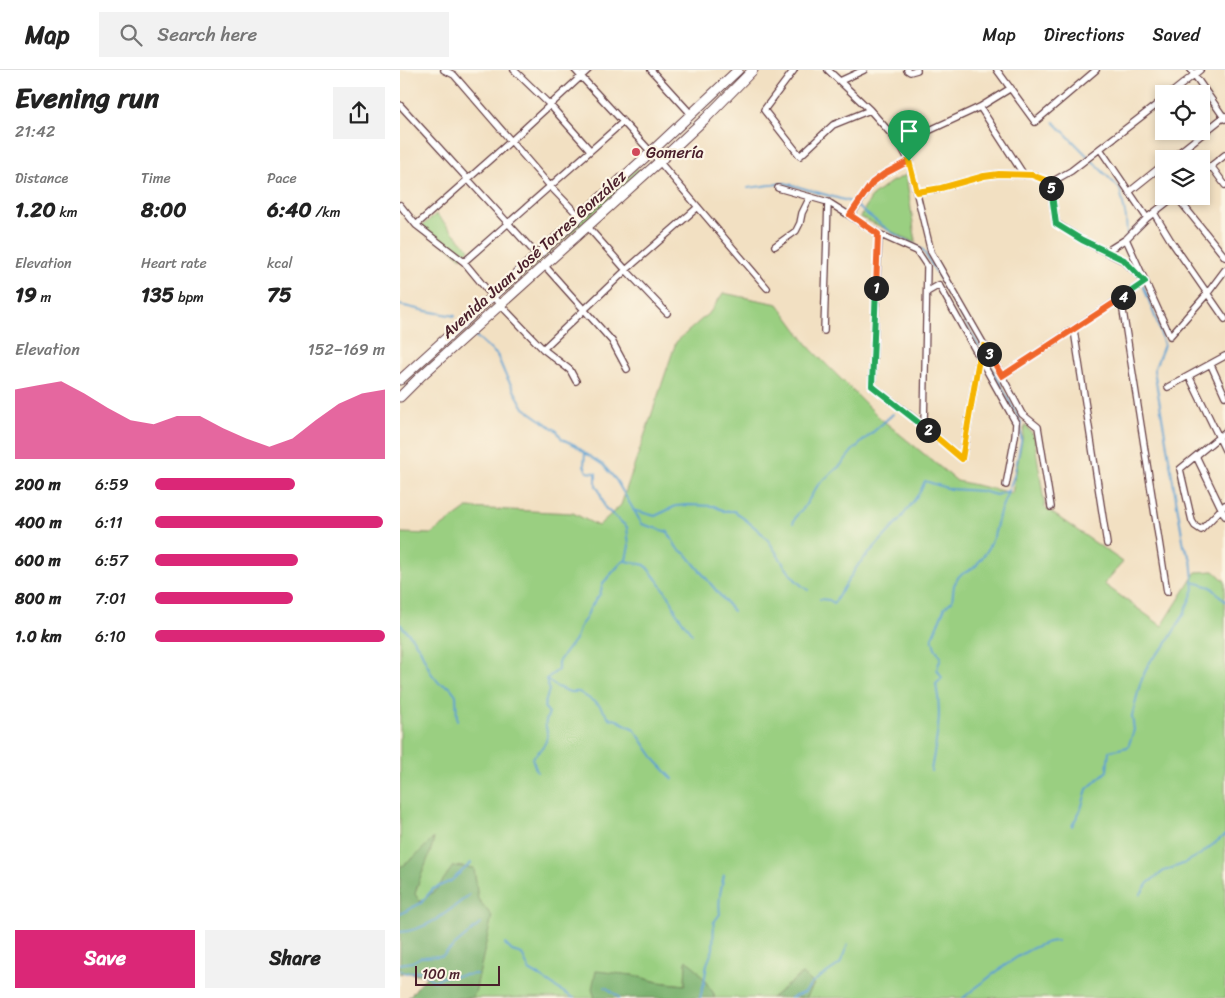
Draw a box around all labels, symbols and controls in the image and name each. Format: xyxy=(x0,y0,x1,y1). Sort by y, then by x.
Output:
search box xyxy=(99,12,449,57)
text: Map xyxy=(25,14,69,56)
text: Search here xyxy=(157,18,257,51)
text: Map xyxy=(983,19,1016,51)
text: Directions xyxy=(1044,19,1125,51)
text: Saved xyxy=(1153,19,1200,51)
icon: search xyxy=(117,21,145,49)
text: Evening run xyxy=(15,73,159,122)
map controls xyxy=(1155,85,1210,205)
button: locate xyxy=(1155,85,1210,140)
button: share xyxy=(333,87,385,139)
pin xyxy=(888,110,930,161)
text: 21:42 xyxy=(15,117,55,146)
icon: arrive xyxy=(895,117,923,145)
place label: Gomería xyxy=(646,138,704,167)
marker: Gomería xyxy=(630,146,642,158)
button: layers xyxy=(1155,150,1210,205)
street label: Avenida Juan José Torres González xyxy=(434,162,634,346)
text: Distance xyxy=(15,166,68,191)
text: Time xyxy=(141,166,171,191)
text: Pace xyxy=(267,166,297,191)
pin: 5 xyxy=(1038,176,1064,200)
text: 5 xyxy=(1047,176,1056,201)
text: 1.20 xyxy=(15,191,56,229)
text: 8:00 xyxy=(141,191,187,229)
text: 6:40 xyxy=(267,191,312,229)
text: km xyxy=(56,200,78,225)
text: /km xyxy=(312,200,340,225)
text: Elevation xyxy=(15,251,72,276)
text: Heart rate xyxy=(141,251,207,276)
text: kcal xyxy=(267,251,292,276)
text: 19 xyxy=(15,276,37,314)
text: 135 xyxy=(141,276,174,314)
text: 75 xyxy=(267,276,292,314)
pin: 1 xyxy=(864,276,888,300)
text: 1 xyxy=(873,276,880,301)
pin: 4 xyxy=(1110,284,1136,310)
text: m xyxy=(37,285,51,310)
text: bpm xyxy=(174,285,204,310)
text: 4 xyxy=(1119,285,1128,310)
text: Elevation xyxy=(15,335,80,364)
text: 152–169 m xyxy=(308,335,385,364)
pin: 3 xyxy=(976,342,1002,366)
text: 3 xyxy=(986,342,993,367)
pin: 2 xyxy=(916,418,940,442)
text: 2 xyxy=(924,418,933,443)
text: 200 m xyxy=(15,470,61,499)
text: 6:59 xyxy=(95,470,129,499)
text: 400 m xyxy=(15,508,62,537)
text: 6:11 xyxy=(95,508,123,537)
text: 600 m xyxy=(15,546,61,575)
text: 6:57 xyxy=(95,546,128,575)
text: 800 m xyxy=(15,584,61,613)
text: 7:01 xyxy=(95,584,126,613)
text: 1.0 km xyxy=(15,622,62,651)
text: 6:10 xyxy=(95,622,126,651)
button: Save xyxy=(15,930,195,988)
button: Share xyxy=(205,930,385,988)
text: 100 m xyxy=(422,962,460,987)
scale bar xyxy=(415,963,500,986)

